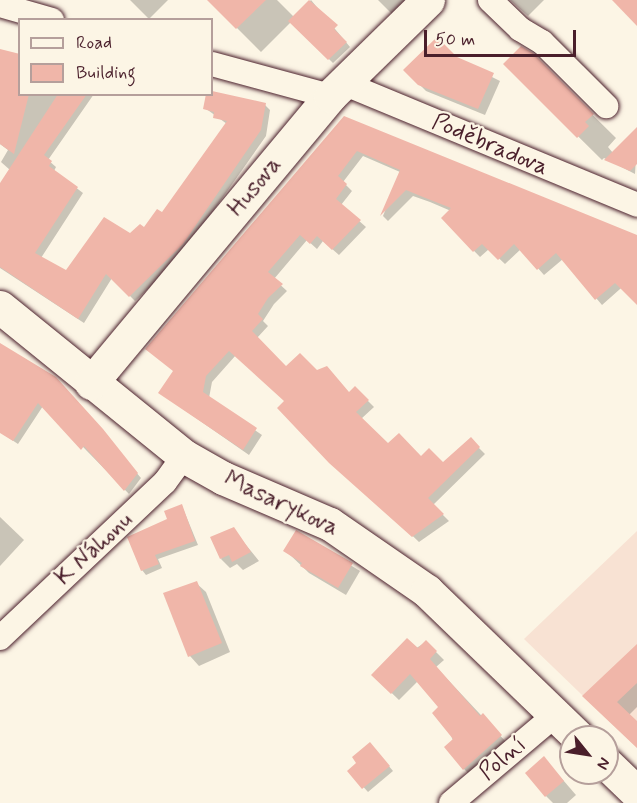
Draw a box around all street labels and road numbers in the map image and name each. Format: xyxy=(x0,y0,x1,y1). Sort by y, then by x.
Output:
street label: Poděbradova xyxy=(428,108,552,182)
street label: Husova xyxy=(222,151,288,223)
street label: Masarykova xyxy=(219,465,343,543)
street label: K Náhonu xyxy=(50,506,138,592)
street label: Polní xyxy=(473,731,533,787)

